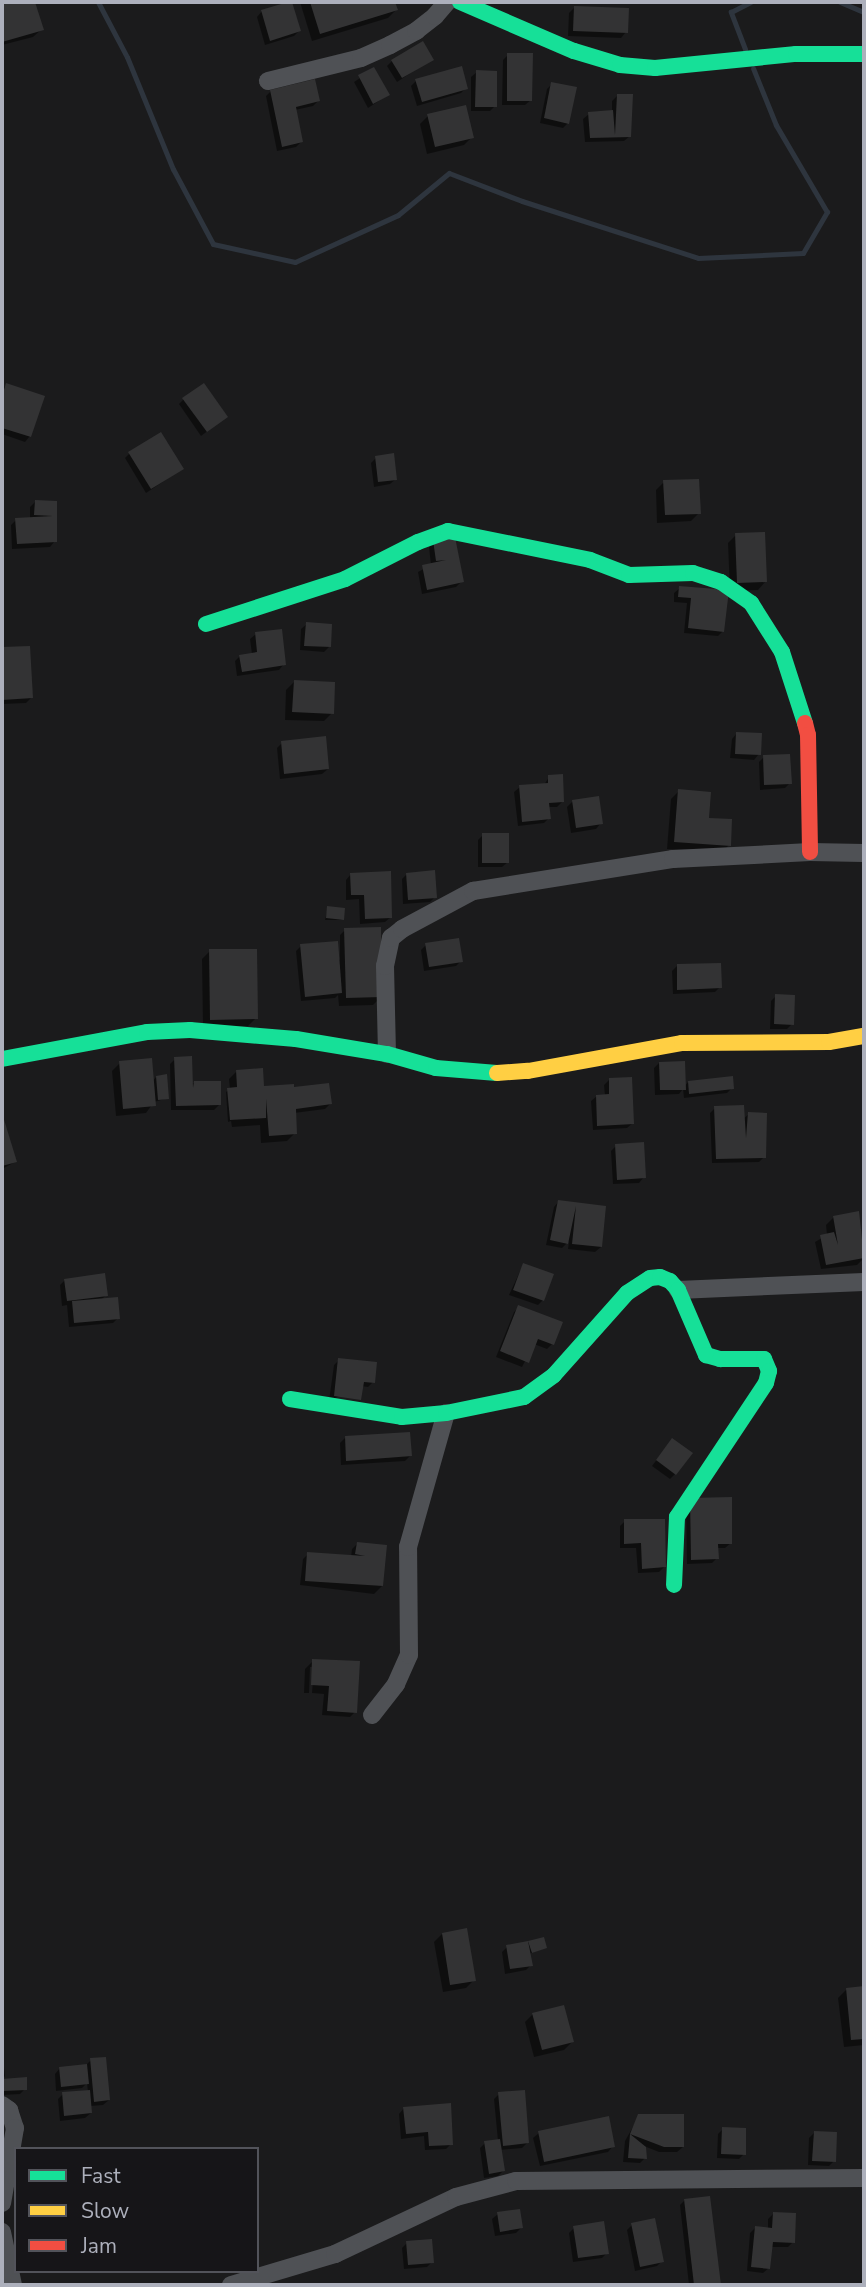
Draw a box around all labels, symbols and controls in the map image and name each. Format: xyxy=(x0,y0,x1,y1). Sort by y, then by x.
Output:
legend xyxy=(14,2147,259,2273)
text: Fast xyxy=(81,2162,121,2190)
text: Slow xyxy=(81,2197,129,2225)
text: Jam xyxy=(81,2232,117,2260)

